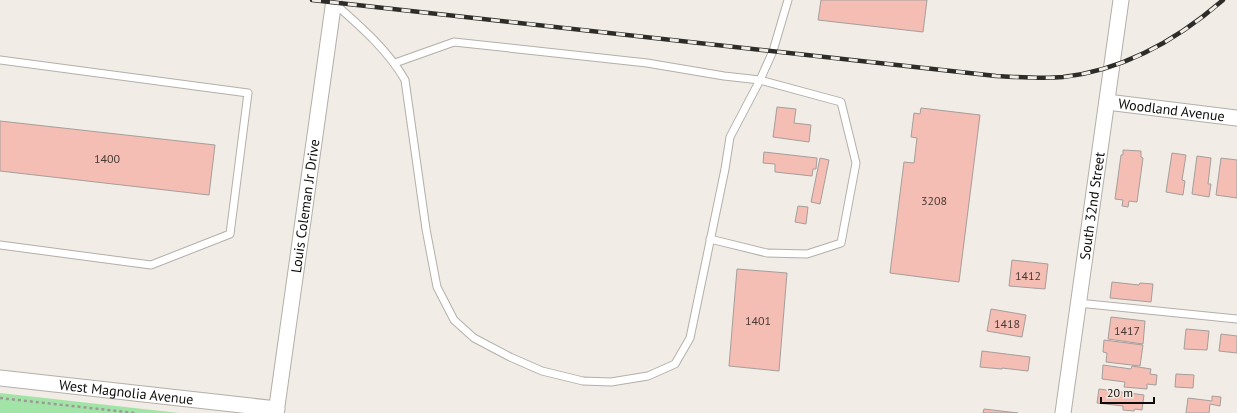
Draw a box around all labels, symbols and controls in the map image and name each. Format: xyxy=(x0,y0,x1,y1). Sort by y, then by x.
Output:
street label: Woodland Avenue xyxy=(1117,94,1226,125)
street label: Louis Coleman Jr Drive xyxy=(287,138,323,274)
house number: 1400 xyxy=(94,151,121,166)
street label: South 32nd Street xyxy=(1076,151,1109,261)
house number: 3208 xyxy=(921,193,947,208)
house number: 1412 xyxy=(1015,268,1041,283)
house number: 1401 xyxy=(745,313,771,328)
house number: 1418 xyxy=(994,316,1020,331)
house number: 1417 xyxy=(1114,323,1140,338)
street label: West Magnolia Avenue xyxy=(58,376,194,409)
scale bar xyxy=(1101,379,1154,405)
text: 20 m xyxy=(1107,385,1133,400)

